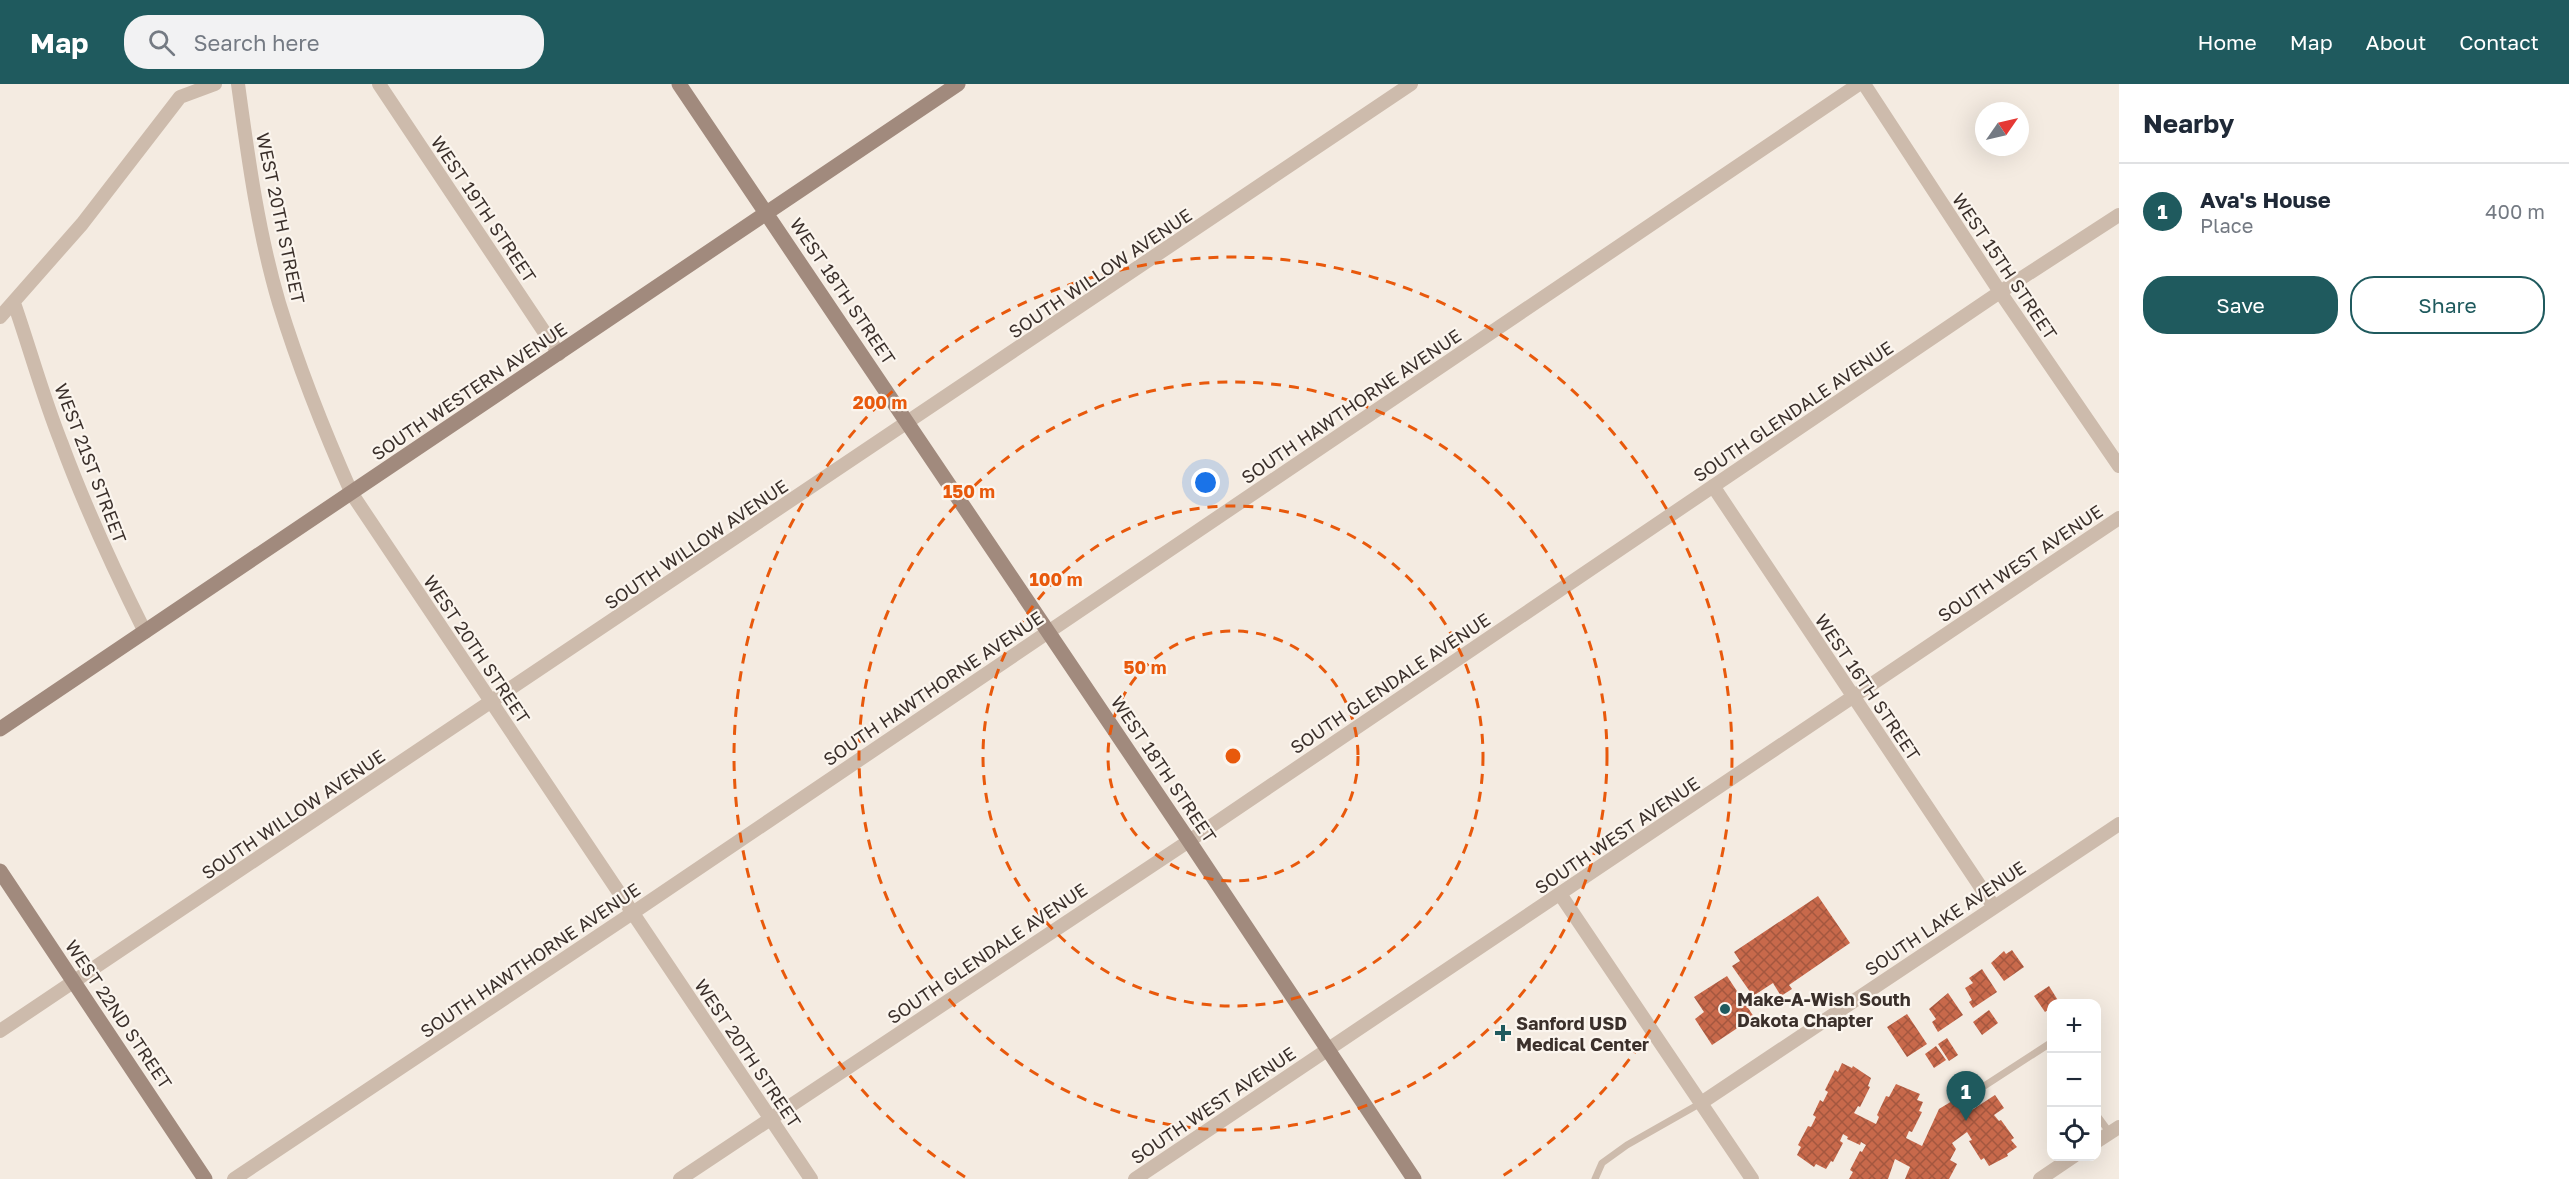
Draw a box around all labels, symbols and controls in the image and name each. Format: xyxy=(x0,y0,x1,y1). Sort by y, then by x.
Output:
search box xyxy=(124,15,544,69)
text: Map xyxy=(30,26,88,59)
icon: search xyxy=(145,26,178,59)
text: Search here xyxy=(193,29,319,56)
text: Home xyxy=(2197,29,2257,55)
text: Map xyxy=(2290,29,2333,55)
text: About xyxy=(2366,29,2426,55)
text: Contact xyxy=(2459,29,2539,55)
north arrow xyxy=(1975,102,2029,156)
text: Nearby xyxy=(2143,108,2234,139)
street label: WEST 20TH STREET xyxy=(252,130,310,306)
street label: WEST 19TH STREET xyxy=(427,131,541,287)
text: Ava's House xyxy=(2200,186,2331,213)
street label: WEST 15TH STREET xyxy=(1948,189,2062,343)
text: 1 xyxy=(2157,199,2168,223)
text: 400 m xyxy=(2485,199,2545,223)
street label: SOUTH WILLOW AVENUE xyxy=(1004,203,1196,343)
street label: WEST 18TH STREET xyxy=(786,213,900,369)
text: Place xyxy=(2200,213,2253,237)
button: Save xyxy=(2143,276,2338,334)
button: Share xyxy=(2350,276,2545,334)
street label: SOUTH WESTERN AVENUE xyxy=(367,317,571,465)
street label: SOUTH HAWTHORNE AVENUE xyxy=(1237,324,1465,488)
street label: SOUTH GLENDALE AVENUE xyxy=(1689,336,1897,486)
street label: WEST 21ST STREET xyxy=(50,380,132,546)
text: 200 m xyxy=(853,391,907,413)
your location xyxy=(1191,468,1220,497)
street label: SOUTH WILLOW AVENUE xyxy=(600,474,792,614)
text: 150 m xyxy=(943,480,995,502)
street label: SOUTH WEST AVENUE xyxy=(1933,500,2107,626)
text: 100 m xyxy=(1030,568,1082,590)
street label: WEST 20TH STREET xyxy=(419,571,535,727)
street label: SOUTH HAWTHORNE AVENUE xyxy=(819,606,1047,770)
street label: SOUTH GLENDALE AVENUE xyxy=(1286,608,1494,758)
street label: WEST 16TH STREET xyxy=(1811,609,1925,765)
text: 50 m xyxy=(1124,656,1166,678)
street label: WEST 18TH STREET xyxy=(1107,691,1221,847)
street label: SOUTH WILLOW AVENUE xyxy=(197,744,389,884)
centre of rings xyxy=(1223,746,1243,766)
street label: SOUTH WEST AVENUE xyxy=(1530,772,1704,898)
street label: SOUTH LAKE AVENUE xyxy=(1860,856,2030,980)
street label: SOUTH HAWTHORNE AVENUE xyxy=(416,878,644,1042)
street label: SOUTH GLENDALE AVENUE xyxy=(883,878,1091,1028)
street label: WEST 22ND STREET xyxy=(61,935,177,1093)
street label: WEST 20TH STREET xyxy=(690,975,806,1131)
place label: Make-A-Wish South Dakota Chapter xyxy=(1737,988,1911,1031)
map controls xyxy=(2047,999,2101,1161)
button: + xyxy=(2047,999,2101,1053)
marker: Make-A-Wish South Dakota Chapter xyxy=(1718,1002,1732,1016)
place label: Sanford USD Medical Center xyxy=(1516,1012,1649,1055)
marker: Sanford USD Medical Center xyxy=(1494,1024,1512,1042)
street label: SOUTH WEST AVENUE xyxy=(1126,1042,1300,1168)
button: − xyxy=(2047,1053,2101,1107)
pin: 1 xyxy=(1946,1072,1986,1121)
button: locate xyxy=(2047,1107,2101,1161)

